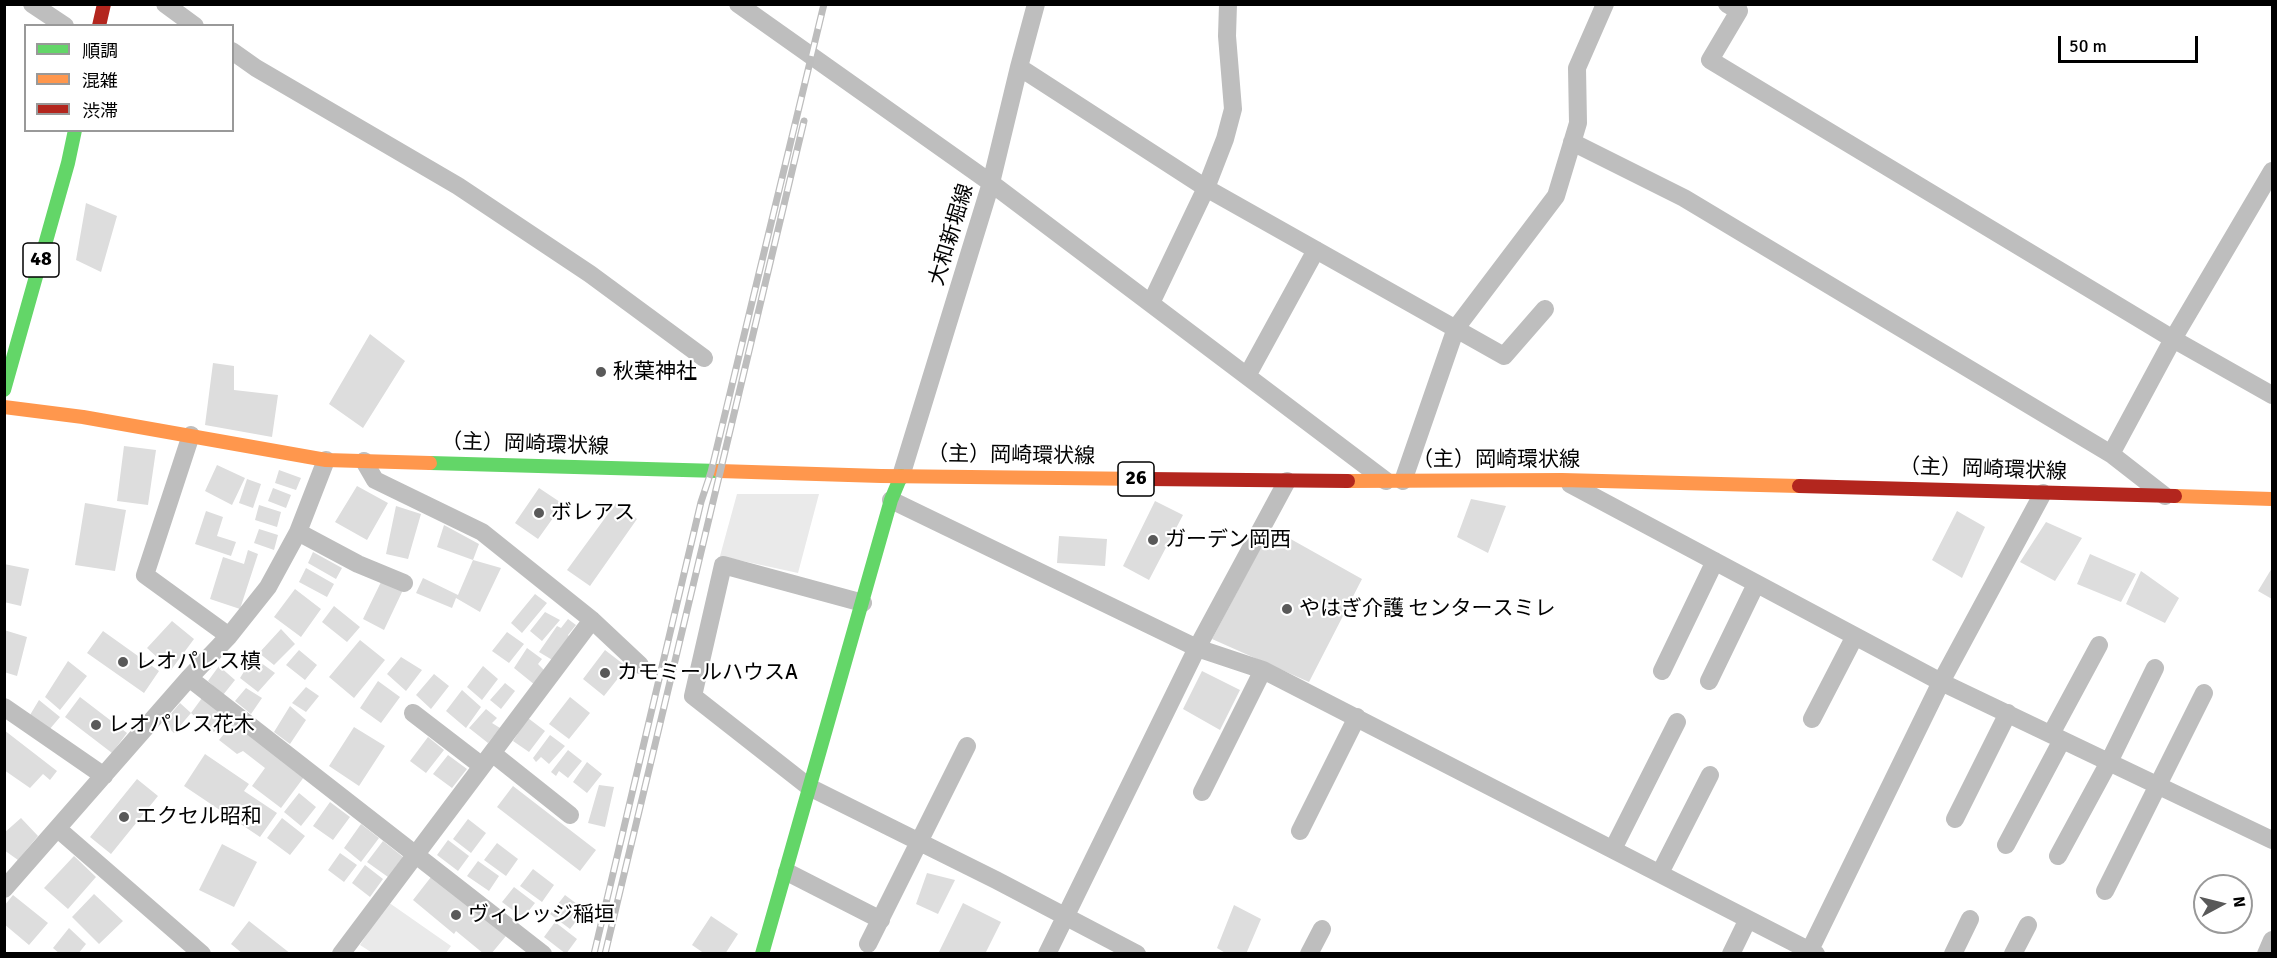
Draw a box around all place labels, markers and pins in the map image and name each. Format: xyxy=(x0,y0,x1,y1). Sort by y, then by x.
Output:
place label: 秋葉神社 xyxy=(613,359,697,385)
marker: 秋葉神社 xyxy=(594,365,608,379)
place label: ボレアス xyxy=(551,500,635,526)
marker: ボレアス xyxy=(532,506,546,520)
place label: ガーデン岡西 xyxy=(1165,527,1291,553)
marker: ガーデン岡西 xyxy=(1146,533,1160,547)
place label: やはぎ介護 センタースミレ xyxy=(1299,596,1556,622)
marker: やはぎ介護 センタースミレ xyxy=(1280,602,1294,616)
place label: レオパレス槙 xyxy=(135,649,261,675)
marker: レオパレス槙 xyxy=(116,655,130,669)
place label: カモミールハウスA xyxy=(617,660,798,686)
marker: カモミールハウスA xyxy=(598,666,612,680)
place label: レオパレス花木 xyxy=(108,712,255,738)
marker: レオパレス花木 xyxy=(89,718,103,732)
place label: エクセル昭和 xyxy=(136,804,262,830)
marker: エクセル昭和 xyxy=(117,810,131,824)
place label: ヴィレッジ稲垣 xyxy=(468,902,615,928)
marker: ヴィレッジ稲垣 xyxy=(449,908,463,922)

